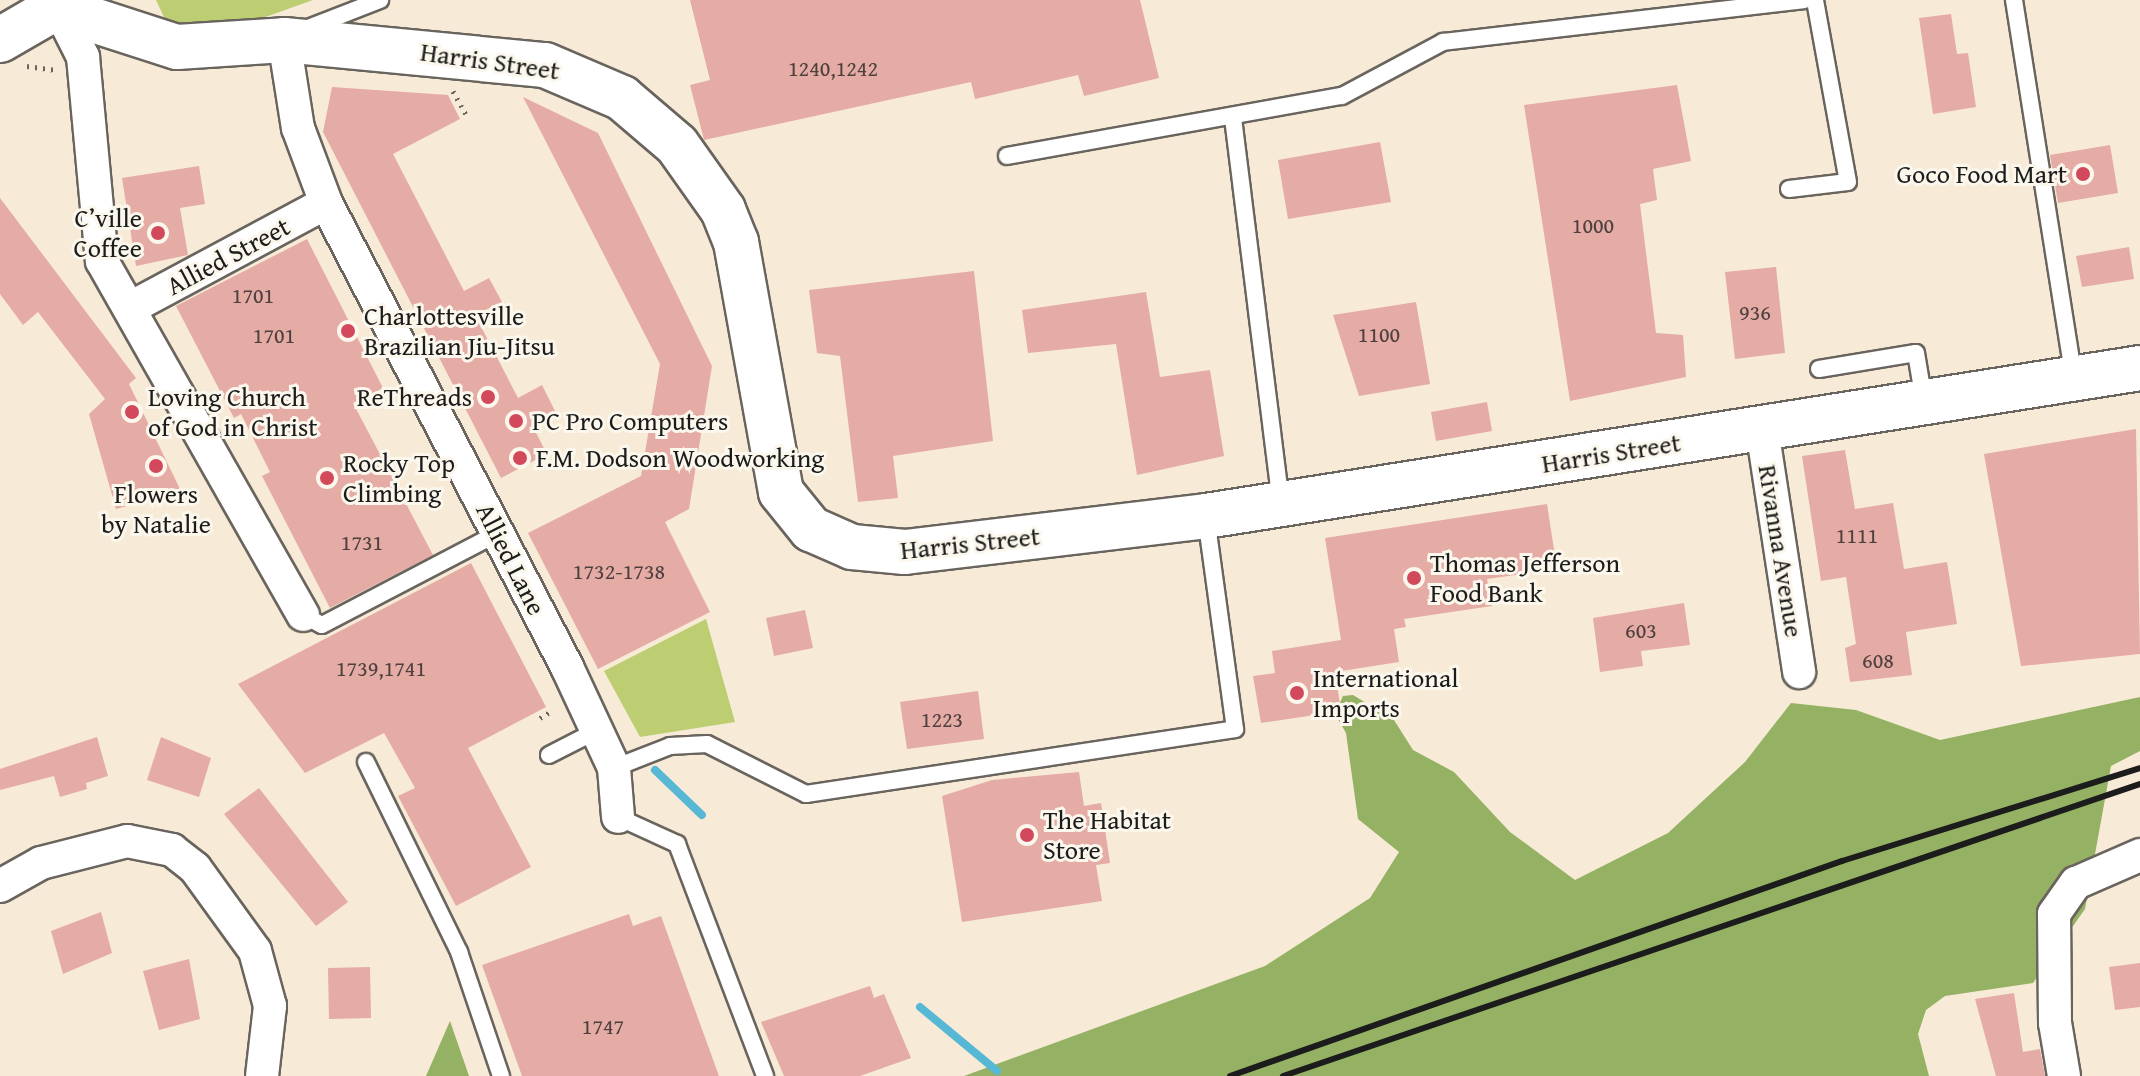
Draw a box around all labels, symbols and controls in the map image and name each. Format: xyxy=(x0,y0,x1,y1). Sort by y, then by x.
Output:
street label: Harris Street xyxy=(418,36,562,86)
house number: 1240,1242 xyxy=(788,56,878,82)
place label: Goco Food Mart xyxy=(1897,158,2067,190)
marker: Goco Food Mart xyxy=(2074,165,2092,183)
place label: C’ville Coffee xyxy=(74,202,142,264)
street label: Allied Street xyxy=(161,210,295,302)
house number: 1000 xyxy=(1572,213,1614,239)
marker: C’ville Coffee xyxy=(149,224,167,242)
house number: 1701 xyxy=(232,283,274,309)
place label: Charlottesville Brazilian Jiu-Jitsu xyxy=(364,300,555,362)
house number: 936 xyxy=(1739,300,1771,326)
marker: Charlottesville Brazilian Jiu-Jitsu xyxy=(339,322,357,340)
house number: 1100 xyxy=(1358,322,1400,348)
house number: 1701 xyxy=(253,323,295,349)
place label: Loving Church of God in Christ xyxy=(148,381,317,442)
place label: ReThreads xyxy=(357,381,472,413)
marker: ReThreads xyxy=(479,388,497,406)
marker: Loving Church of God in Christ xyxy=(123,403,141,421)
place label: PC Pro Computers xyxy=(532,405,728,437)
marker: PC Pro Computers xyxy=(507,412,525,430)
street label: Harris Street xyxy=(1539,427,1683,479)
place label: F.M. Dodson Woodworking xyxy=(536,442,824,474)
place label: Rocky Top Climbing xyxy=(343,447,455,508)
marker: F.M. Dodson Woodworking xyxy=(511,449,529,467)
marker: Flowers by Natalie xyxy=(147,457,165,475)
street label: Rivanna Avenue xyxy=(1752,463,1810,639)
marker: Rocky Top Climbing xyxy=(318,469,336,487)
place label: Flowers by Natalie xyxy=(101,478,211,540)
street label: Allied Lane xyxy=(470,498,552,620)
street label: Harris Street xyxy=(899,520,1041,566)
house number: 1111 xyxy=(1836,523,1878,549)
house number: 1731 xyxy=(341,530,383,556)
place label: Thomas Jefferson Food Bank xyxy=(1430,547,1620,608)
house number: 1732-1738 xyxy=(573,559,665,585)
marker: Thomas Jefferson Food Bank xyxy=(1405,569,1423,587)
house number: 603 xyxy=(1625,618,1657,644)
house number: 608 xyxy=(1862,648,1894,674)
house number: 1739,1741 xyxy=(336,656,426,682)
place label: International Imports xyxy=(1313,662,1459,724)
marker: International Imports xyxy=(1288,684,1306,702)
house number: 1223 xyxy=(921,707,963,733)
place label: The Habitat Store xyxy=(1043,804,1171,866)
marker: The Habitat Store xyxy=(1018,826,1036,844)
house number: 1747 xyxy=(582,1014,624,1040)

